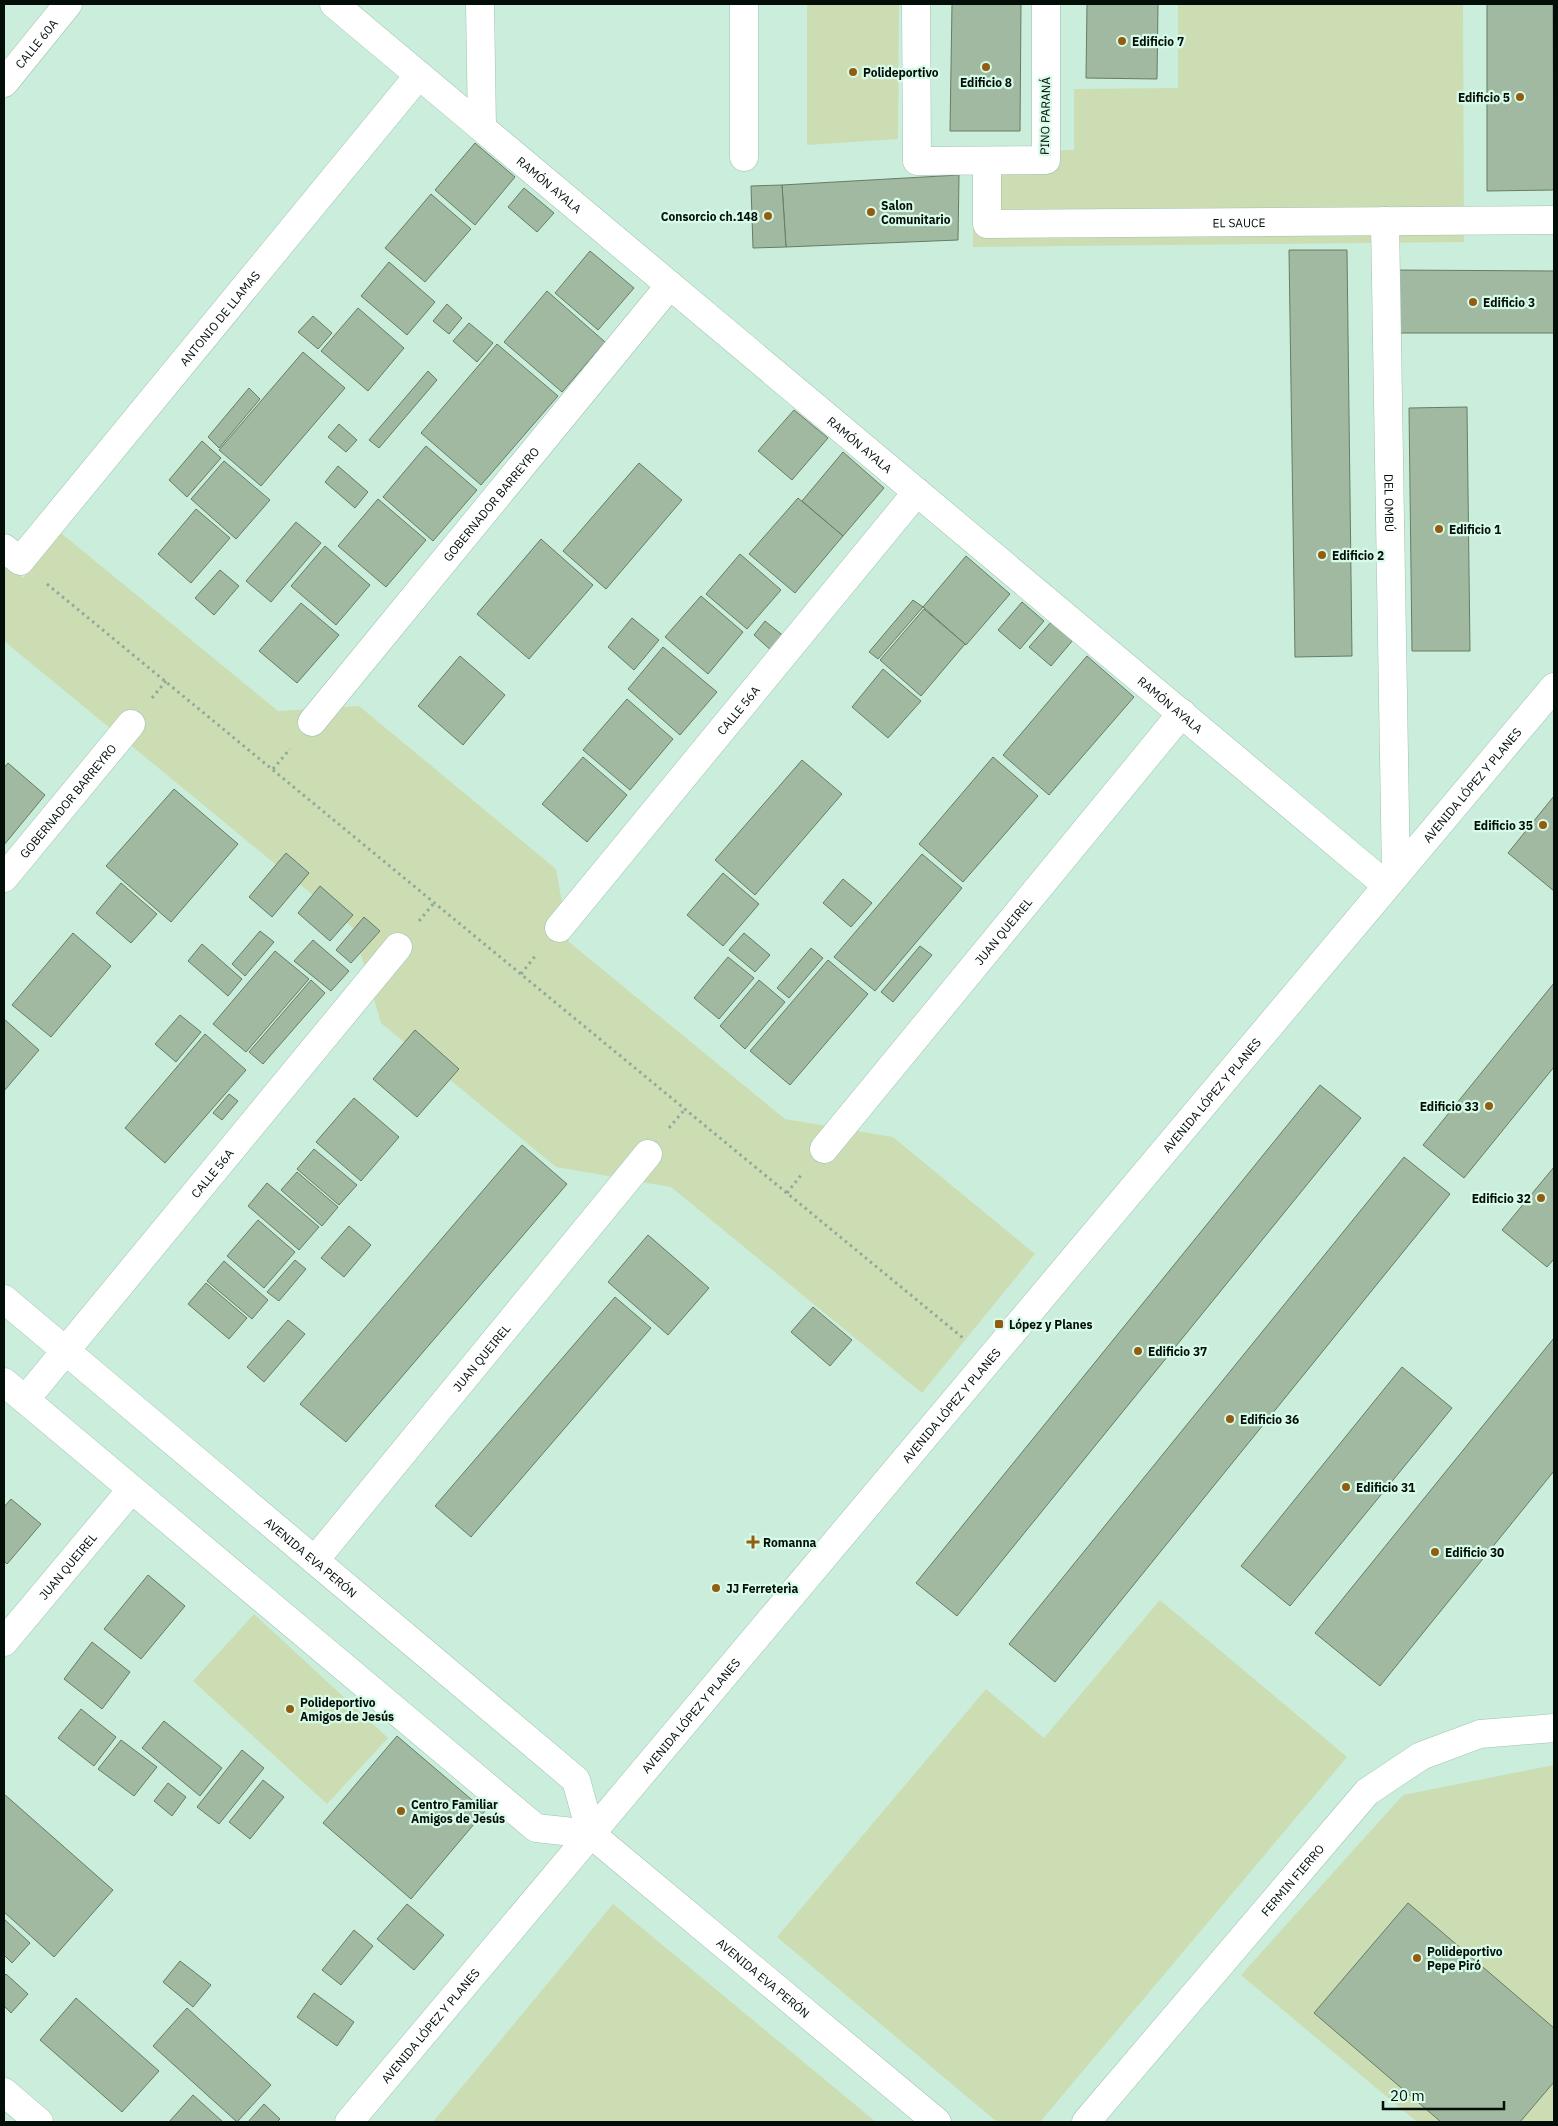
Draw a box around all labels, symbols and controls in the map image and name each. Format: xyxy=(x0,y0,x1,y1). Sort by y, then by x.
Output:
street label: CALLE 60A xyxy=(12,15,61,71)
place label: Edificio 7 xyxy=(1132,34,1184,49)
marker: Edificio 7 xyxy=(1116,35,1128,47)
marker: Edificio 8 xyxy=(980,61,992,73)
place label: Polideportivo xyxy=(863,65,939,80)
marker: Polideportivo xyxy=(847,66,859,78)
place label: Edificio 8 xyxy=(960,75,1012,90)
street label: PINO PARANÁ xyxy=(1037,77,1053,155)
place label: Edificio 5 xyxy=(1458,90,1510,105)
marker: Edificio 5 xyxy=(1514,91,1526,103)
street label: RAMÓN AYALA xyxy=(514,153,585,216)
place label: Salon Comunitario xyxy=(881,198,951,227)
marker: Salon Comunitario xyxy=(865,206,877,218)
place label: Consorcio ch.148 xyxy=(661,209,758,224)
marker: Consorcio ch.148 xyxy=(762,210,774,222)
street label: EL SAUCE xyxy=(1212,215,1266,230)
street label: ANTONIO DE LLAMAS xyxy=(176,268,263,368)
place label: Edificio 3 xyxy=(1483,295,1535,310)
marker: Edificio 3 xyxy=(1467,296,1479,308)
street label: RAMÓN AYALA xyxy=(824,413,896,476)
street label: GOBERNADOR BARREYRO xyxy=(439,444,542,564)
street label: DEL OMBÚ xyxy=(1382,474,1398,532)
place label: Edificio 1 xyxy=(1449,522,1501,537)
marker: Edificio 1 xyxy=(1433,523,1445,535)
place label: Edificio 2 xyxy=(1332,548,1384,563)
marker: Edificio 2 xyxy=(1316,549,1328,561)
street label: RAMÓN AYALA xyxy=(1135,673,1206,736)
street label: CALLE 56A xyxy=(713,682,763,738)
street label: AVENIDA LÓPEZ Y PLANES xyxy=(1419,724,1524,845)
street label: GOBERNADOR BARREYRO xyxy=(16,741,119,861)
place label: Edificio 35 xyxy=(1474,818,1533,833)
marker: Edificio 35 xyxy=(1537,819,1549,831)
street label: JUAN QUEIREL xyxy=(971,894,1035,968)
street label: AVENIDA LÓPEZ Y PLANES xyxy=(1159,1035,1264,1155)
place label: Edificio 33 xyxy=(1420,1099,1479,1114)
marker: Edificio 33 xyxy=(1483,1100,1495,1112)
street label: CALLE 56A xyxy=(187,1145,237,1201)
place label: Edificio 32 xyxy=(1472,1191,1531,1206)
marker: Edificio 32 xyxy=(1535,1192,1547,1204)
place label: López y Planes xyxy=(1009,1317,1093,1332)
marker: López y Planes xyxy=(993,1318,1005,1330)
street label: JUAN QUEIREL xyxy=(449,1321,513,1394)
place label: Edificio 37 xyxy=(1148,1344,1207,1359)
street label: AVENIDA LÓPEZ Y PLANES xyxy=(898,1345,1003,1466)
marker: Edificio 37 xyxy=(1132,1345,1144,1357)
place label: Edificio 36 xyxy=(1240,1412,1299,1427)
marker: Edificio 36 xyxy=(1224,1413,1236,1425)
place label: Edificio 31 xyxy=(1356,1480,1415,1495)
marker: Edificio 31 xyxy=(1340,1481,1352,1493)
street label: AVENIDA EVA PERÓN xyxy=(262,1514,360,1600)
street label: JUAN QUEIREL xyxy=(35,1530,100,1602)
place label: Romanna xyxy=(763,1535,817,1550)
marker: Romanna xyxy=(747,1536,759,1548)
place label: Edificio 30 xyxy=(1445,1545,1504,1560)
marker: Edificio 30 xyxy=(1429,1546,1441,1558)
place label: JJ Ferreterìa xyxy=(726,1581,798,1596)
marker: JJ Ferreterìa xyxy=(710,1582,722,1594)
street label: AVENIDA LÓPEZ Y PLANES xyxy=(638,1655,743,1776)
place label: Polideportivo Amigos de Jesús xyxy=(300,1695,394,1724)
marker: Polideportivo Amigos de Jesús xyxy=(284,1703,296,1715)
place label: Centro Familiar Amigos de Jesús xyxy=(411,1797,505,1826)
marker: Centro Familiar Amigos de Jesús xyxy=(395,1805,407,1817)
street label: FERMIN FIERRO xyxy=(1257,1841,1327,1919)
street label: AVENIDA EVA PERÓN xyxy=(714,1935,813,2021)
place label: Polideportivo Pepe Piró xyxy=(1427,1944,1503,1973)
marker: Polideportivo Pepe Piró xyxy=(1411,1952,1423,1964)
street label: AVENIDA LÓPEZ Y PLANES xyxy=(378,1965,482,2086)
scale bar xyxy=(1383,2078,1504,2110)
text: 20 m xyxy=(1390,2086,1425,2105)

